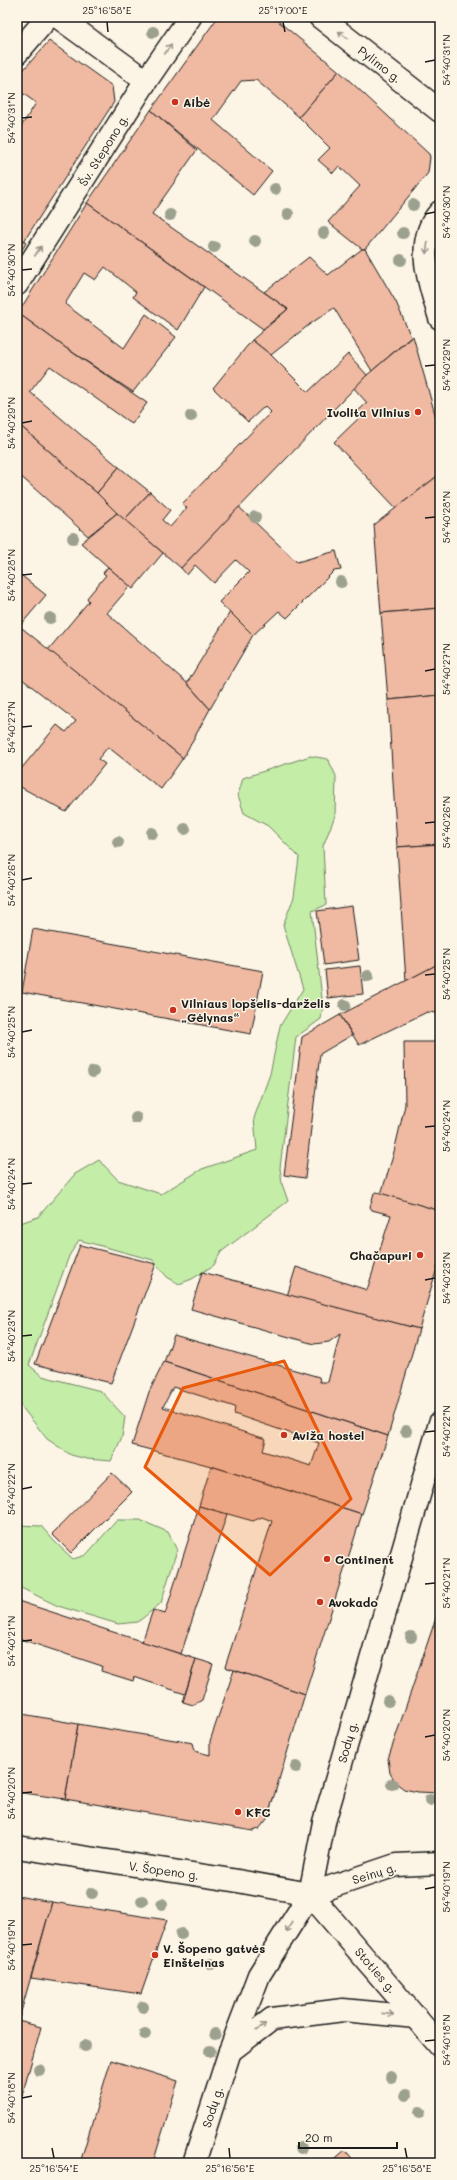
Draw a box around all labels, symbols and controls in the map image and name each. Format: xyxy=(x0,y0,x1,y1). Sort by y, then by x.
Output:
text: 25°16'58"E xyxy=(82,3,132,17)
text: 25°17'00"E xyxy=(258,3,308,17)
one-way arrow xyxy=(338,31,349,39)
text: 54°40'31"N xyxy=(439,34,453,86)
street label: Pylimo g. xyxy=(355,42,405,86)
one-way arrow xyxy=(164,44,172,55)
text: 54°40'31"N xyxy=(4,92,18,144)
place label: Aibė xyxy=(183,94,210,110)
marker: Aibė xyxy=(170,97,180,107)
street label: Šv. Stepono g. xyxy=(75,111,131,189)
text: 54°40'30"N xyxy=(439,186,453,238)
one-way arrow xyxy=(423,241,431,254)
text: 54°40'30"N xyxy=(4,244,18,296)
one-way arrow xyxy=(34,246,42,257)
text: 54°40'29"N xyxy=(439,339,453,391)
text: 54°40'29"N xyxy=(4,397,18,449)
place label: Ivolita Vilnius xyxy=(327,404,410,420)
marker: Ivolita Vilnius xyxy=(413,407,423,417)
text: 54°40'28"N xyxy=(439,491,453,543)
text: 54°40'28"N xyxy=(4,549,18,601)
text: 54°40'27"N xyxy=(439,643,453,695)
text: 54°40'27"N xyxy=(4,701,18,753)
text: 54°40'26"N xyxy=(439,796,453,848)
text: 54°40'26"N xyxy=(4,854,18,906)
text: 54°40'25"N xyxy=(439,948,453,1000)
place label: Vilniaus lopšelis-darželis „Gėlynas“ xyxy=(181,995,330,1025)
marker: Vilniaus lopšelis-darželis „Gėlynas“ xyxy=(168,1005,178,1015)
text: 54°40'25"N xyxy=(4,1006,18,1058)
text: 54°40'24"N xyxy=(439,1100,453,1152)
text: 54°40'24"N xyxy=(4,1158,18,1210)
place label: Chačapuri xyxy=(349,1247,412,1263)
marker: Chačapuri xyxy=(415,1250,425,1260)
text: 54°40'23"N xyxy=(439,1252,453,1304)
text: 54°40'23"N xyxy=(4,1310,18,1362)
text: 54°40'22"N xyxy=(439,1405,453,1457)
place label: Aviža hostel xyxy=(292,1427,364,1443)
marker: Aviža hostel xyxy=(279,1430,289,1440)
text: 54°40'22"N xyxy=(4,1463,18,1515)
place label: Continent xyxy=(335,1551,394,1567)
marker: Continent xyxy=(322,1554,332,1564)
text: 54°40'21"N xyxy=(439,1558,453,1608)
place label: Avokado xyxy=(328,1594,378,1610)
marker: Avokado xyxy=(315,1597,325,1607)
text: 54°40'21"N xyxy=(4,1616,18,1666)
text: 54°40'20"N xyxy=(439,1709,453,1761)
street label: Sodų g. xyxy=(333,1719,361,1765)
text: 54°40'20"N xyxy=(4,1767,18,1819)
place label: KFC xyxy=(246,1804,271,1820)
marker: KFC xyxy=(233,1807,243,1817)
street label: V. Šopeno g. xyxy=(128,1857,200,1883)
street label: Seinų g. xyxy=(350,1859,398,1887)
text: 54°40'19"N xyxy=(439,1861,453,1913)
text: 54°40'19"N xyxy=(4,1919,18,1971)
one-way arrow xyxy=(285,1921,293,1932)
place label: V. Šopeno gatvės Einšteinas xyxy=(163,1940,265,1970)
street label: Stoties g. xyxy=(352,1944,400,1996)
marker: V. Šopeno gatvės Einšteinas xyxy=(150,1950,160,1960)
one-way arrow xyxy=(381,2010,394,2018)
text: 54°40'18"N xyxy=(439,2014,453,2066)
one-way arrow xyxy=(256,2023,267,2031)
text: 54°40'18"N xyxy=(4,2072,18,2124)
street label: Sodų g. xyxy=(198,2084,226,2130)
scale bar xyxy=(299,2124,397,2150)
text: 20 m xyxy=(305,2129,333,2145)
text: 25°16'54"E xyxy=(30,2161,79,2175)
text: 25°16'56"E xyxy=(205,2161,255,2175)
text: 25°16'58"E xyxy=(382,2161,432,2175)

